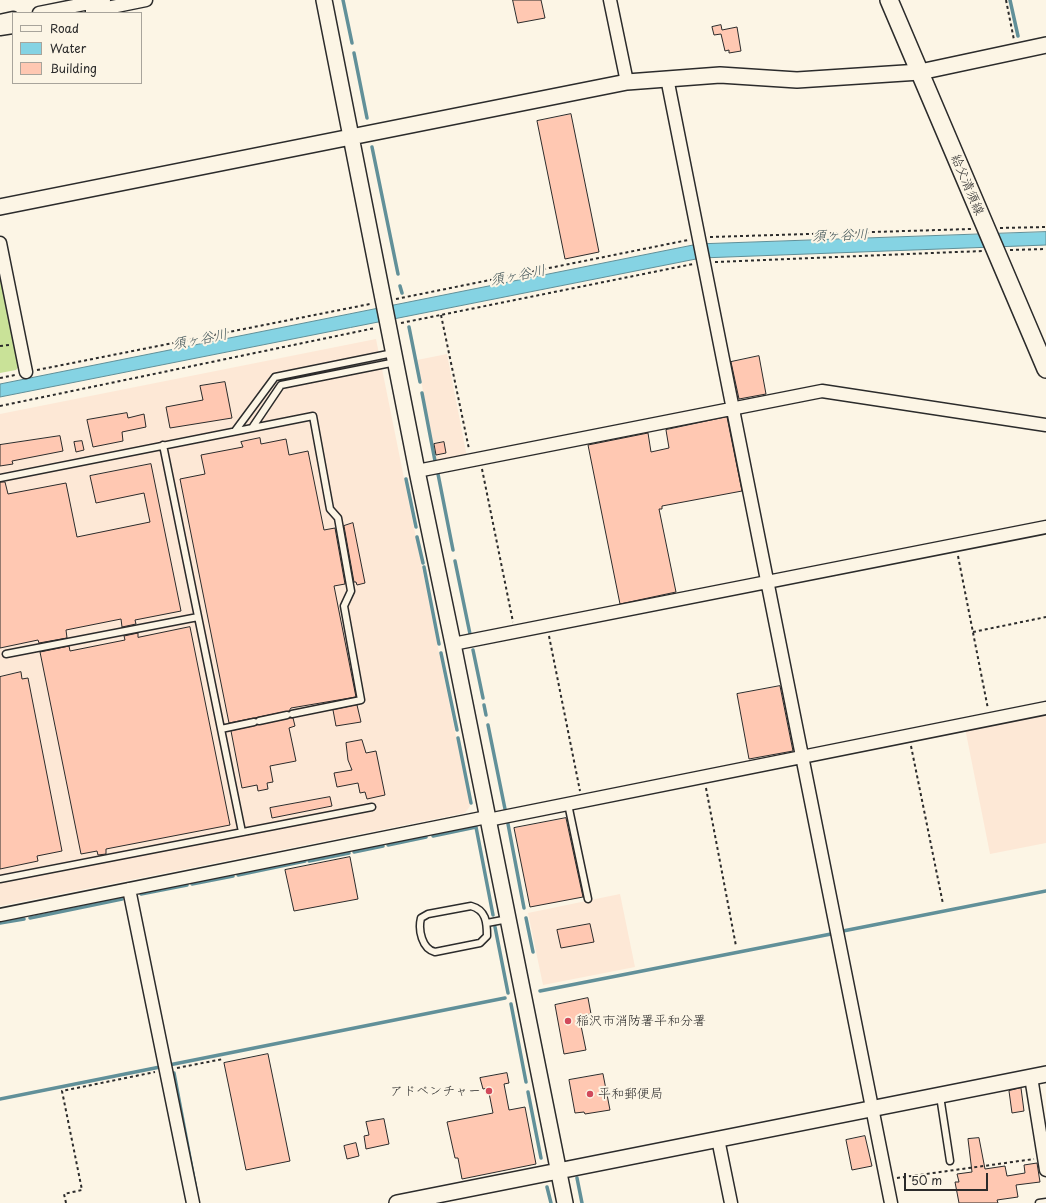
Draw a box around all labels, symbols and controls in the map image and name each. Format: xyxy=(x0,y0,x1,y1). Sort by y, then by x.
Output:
legend xyxy=(12,12,142,84)
text: Road xyxy=(50,19,79,37)
text: Water xyxy=(50,39,86,57)
text: Building xyxy=(50,59,97,77)
street label: 給父清須線 xyxy=(947,152,987,218)
water label: 須ヶ谷川 xyxy=(812,227,868,245)
water label: 須ヶ谷川 xyxy=(489,262,547,290)
water label: 須ヶ谷川 xyxy=(171,326,229,354)
place label: 稲沢市消防署平和分署 xyxy=(576,1013,706,1029)
marker: 稲沢市消防署平和分署 xyxy=(563,1016,573,1026)
place label: アドベンチャー xyxy=(390,1083,481,1099)
marker: アドベンチャー xyxy=(484,1086,494,1096)
place label: 平和郵便局 xyxy=(598,1086,663,1102)
marker: 平和郵便局 xyxy=(585,1089,595,1099)
scale bar xyxy=(906,1165,990,1191)
text: 50 m xyxy=(911,1171,942,1189)

